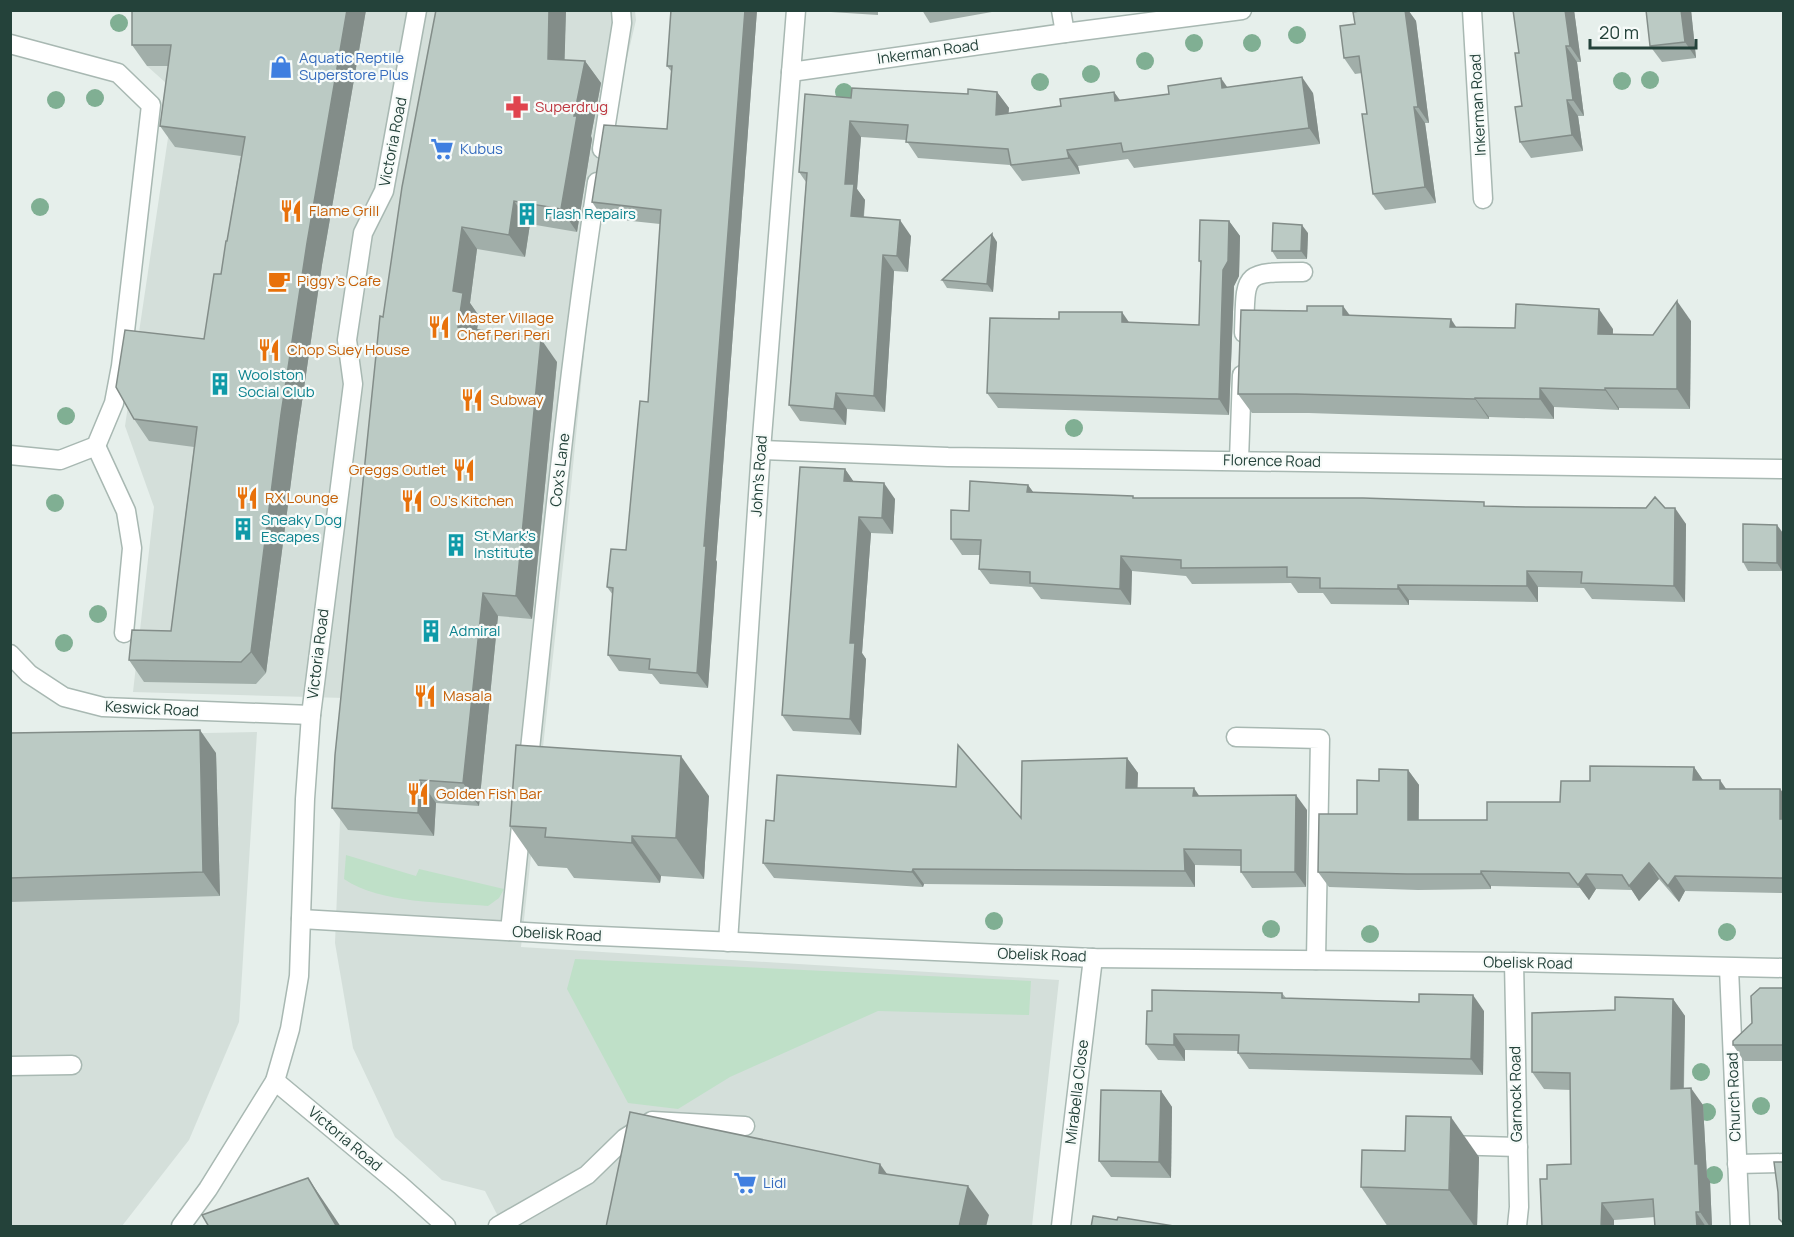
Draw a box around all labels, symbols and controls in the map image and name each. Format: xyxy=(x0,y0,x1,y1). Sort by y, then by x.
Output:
scale bar xyxy=(1590,12,1696,50)
text: 20 m xyxy=(1599,20,1639,44)
street label: Inkerman Road xyxy=(876,34,980,69)
place label: Aquatic Reptile Superstore Plus xyxy=(299,47,409,85)
street label: Inkerman Road xyxy=(1464,53,1491,157)
shop icon: Aquatic Reptile Superstore Plus xyxy=(268,54,294,80)
pharmacy icon: Superdrug xyxy=(504,94,530,120)
street label: Victoria Road xyxy=(374,95,411,189)
place label: Superdrug xyxy=(535,96,608,117)
supermarket icon: Kubus xyxy=(429,136,455,162)
place label: Kubus xyxy=(460,138,503,159)
restaurant icon: Flame Grill xyxy=(278,198,304,224)
place label: Flame Grill xyxy=(309,200,379,221)
building icon: Flash Repairs xyxy=(514,201,540,227)
place label: Flash Repairs xyxy=(545,203,636,224)
cafe icon: Piggy's Cafe xyxy=(266,268,292,294)
place label: Piggy's Cafe xyxy=(297,270,381,291)
place label: Master Village Chef Peri Peri xyxy=(457,307,554,345)
restaurant icon: Master Village Chef Peri Peri xyxy=(426,314,452,340)
restaurant icon: Chop Suey House xyxy=(256,337,282,363)
place label: Chop Suey House xyxy=(287,339,410,360)
place label: Woolston Social Club xyxy=(238,364,315,402)
building icon: Woolston Social Club xyxy=(207,371,233,397)
restaurant icon: Subway xyxy=(459,387,485,413)
place label: Subway xyxy=(490,389,544,410)
street label: Cox's Lane xyxy=(545,432,574,508)
street label: John's Road xyxy=(745,435,772,517)
street label: Florence Road xyxy=(1223,449,1321,472)
restaurant icon: Greggs Outlet xyxy=(451,457,477,483)
place label: Greggs Outlet xyxy=(349,459,446,480)
restaurant icon: RX Lounge xyxy=(234,485,260,511)
place label: RX Lounge xyxy=(265,487,339,508)
restaurant icon: OJ's Kitchen xyxy=(399,488,425,514)
place label: OJ's Kitchen xyxy=(430,490,514,511)
place label: Sneaky Dog Escapes xyxy=(261,509,342,547)
building icon: Sneaky Dog Escapes xyxy=(230,516,256,542)
place label: St Mark's Institute xyxy=(474,525,536,563)
building icon: St Mark's Institute xyxy=(443,532,469,558)
street label: Victoria Road xyxy=(302,608,333,700)
building icon: Admiral xyxy=(418,618,444,644)
place label: Admiral xyxy=(449,620,501,641)
restaurant icon: Masala xyxy=(412,683,438,709)
place label: Masala xyxy=(443,685,492,706)
street label: Keswick Road xyxy=(105,696,199,721)
restaurant icon: Golden Fish Bar xyxy=(405,781,431,807)
place label: Golden Fish Bar xyxy=(436,783,543,804)
street label: Obelisk Road xyxy=(512,921,602,946)
street label: Obelisk Road xyxy=(997,942,1087,967)
street label: Obelisk Road xyxy=(1483,951,1573,974)
street label: Mirabella Close xyxy=(1060,1038,1093,1145)
street label: Garnock Road xyxy=(1504,1046,1527,1142)
street label: Church Road xyxy=(1721,1052,1746,1142)
street label: Victoria Road xyxy=(304,1101,387,1176)
supermarket icon: Lidl xyxy=(732,1170,758,1196)
place label: Lidl xyxy=(763,1172,787,1193)

